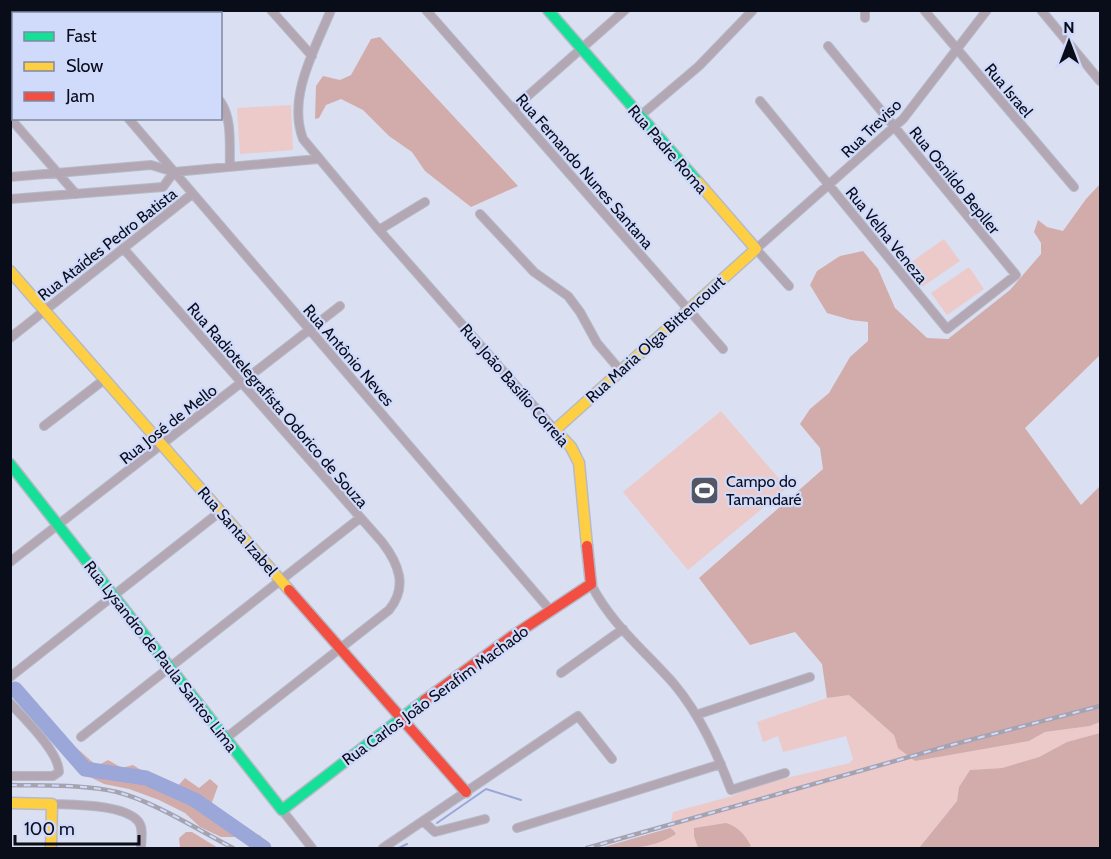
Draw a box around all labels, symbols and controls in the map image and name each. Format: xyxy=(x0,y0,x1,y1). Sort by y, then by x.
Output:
legend xyxy=(12,12,222,120)
north arrow xyxy=(1039,12,1099,72)
text: N xyxy=(1063,18,1075,37)
text: Fast xyxy=(66,25,97,47)
text: Slow xyxy=(66,55,103,77)
street label: Rua Israel xyxy=(981,60,1037,121)
text: Jam xyxy=(65,85,95,107)
street label: Rua Fernando Nunes Santana xyxy=(512,90,657,253)
street label: Rua Treviso xyxy=(837,95,905,162)
street label: Rua Padre Roma xyxy=(624,101,711,198)
street label: Rua Osnildo Bepller xyxy=(905,123,1004,239)
street label: Rua Velha Veneza xyxy=(842,183,932,288)
street label: Rua Ataídes Pedro Batista xyxy=(34,184,181,305)
street label: Rua Maria Olga Bittencourt xyxy=(582,272,729,407)
street label: Rua Radiotelegrafista Odorico de Souza xyxy=(183,299,372,512)
street label: Rua Antônio Neves xyxy=(299,301,398,410)
street label: Rua João Basílio Correia xyxy=(456,320,573,451)
street label: Rua José de Mello xyxy=(116,380,221,468)
place label: Campo do Tamandaré xyxy=(726,472,802,509)
sports icon: Campo do Tamandaré xyxy=(689,474,721,506)
street label: Rua Santa Izabel xyxy=(194,483,282,580)
street label: Rua Lysandro de Paula Santos Lima xyxy=(80,557,241,756)
street label: Rua Carlos João Serafim Machado xyxy=(339,621,532,769)
scale bar xyxy=(15,808,140,846)
text: 100 m xyxy=(24,818,75,840)

